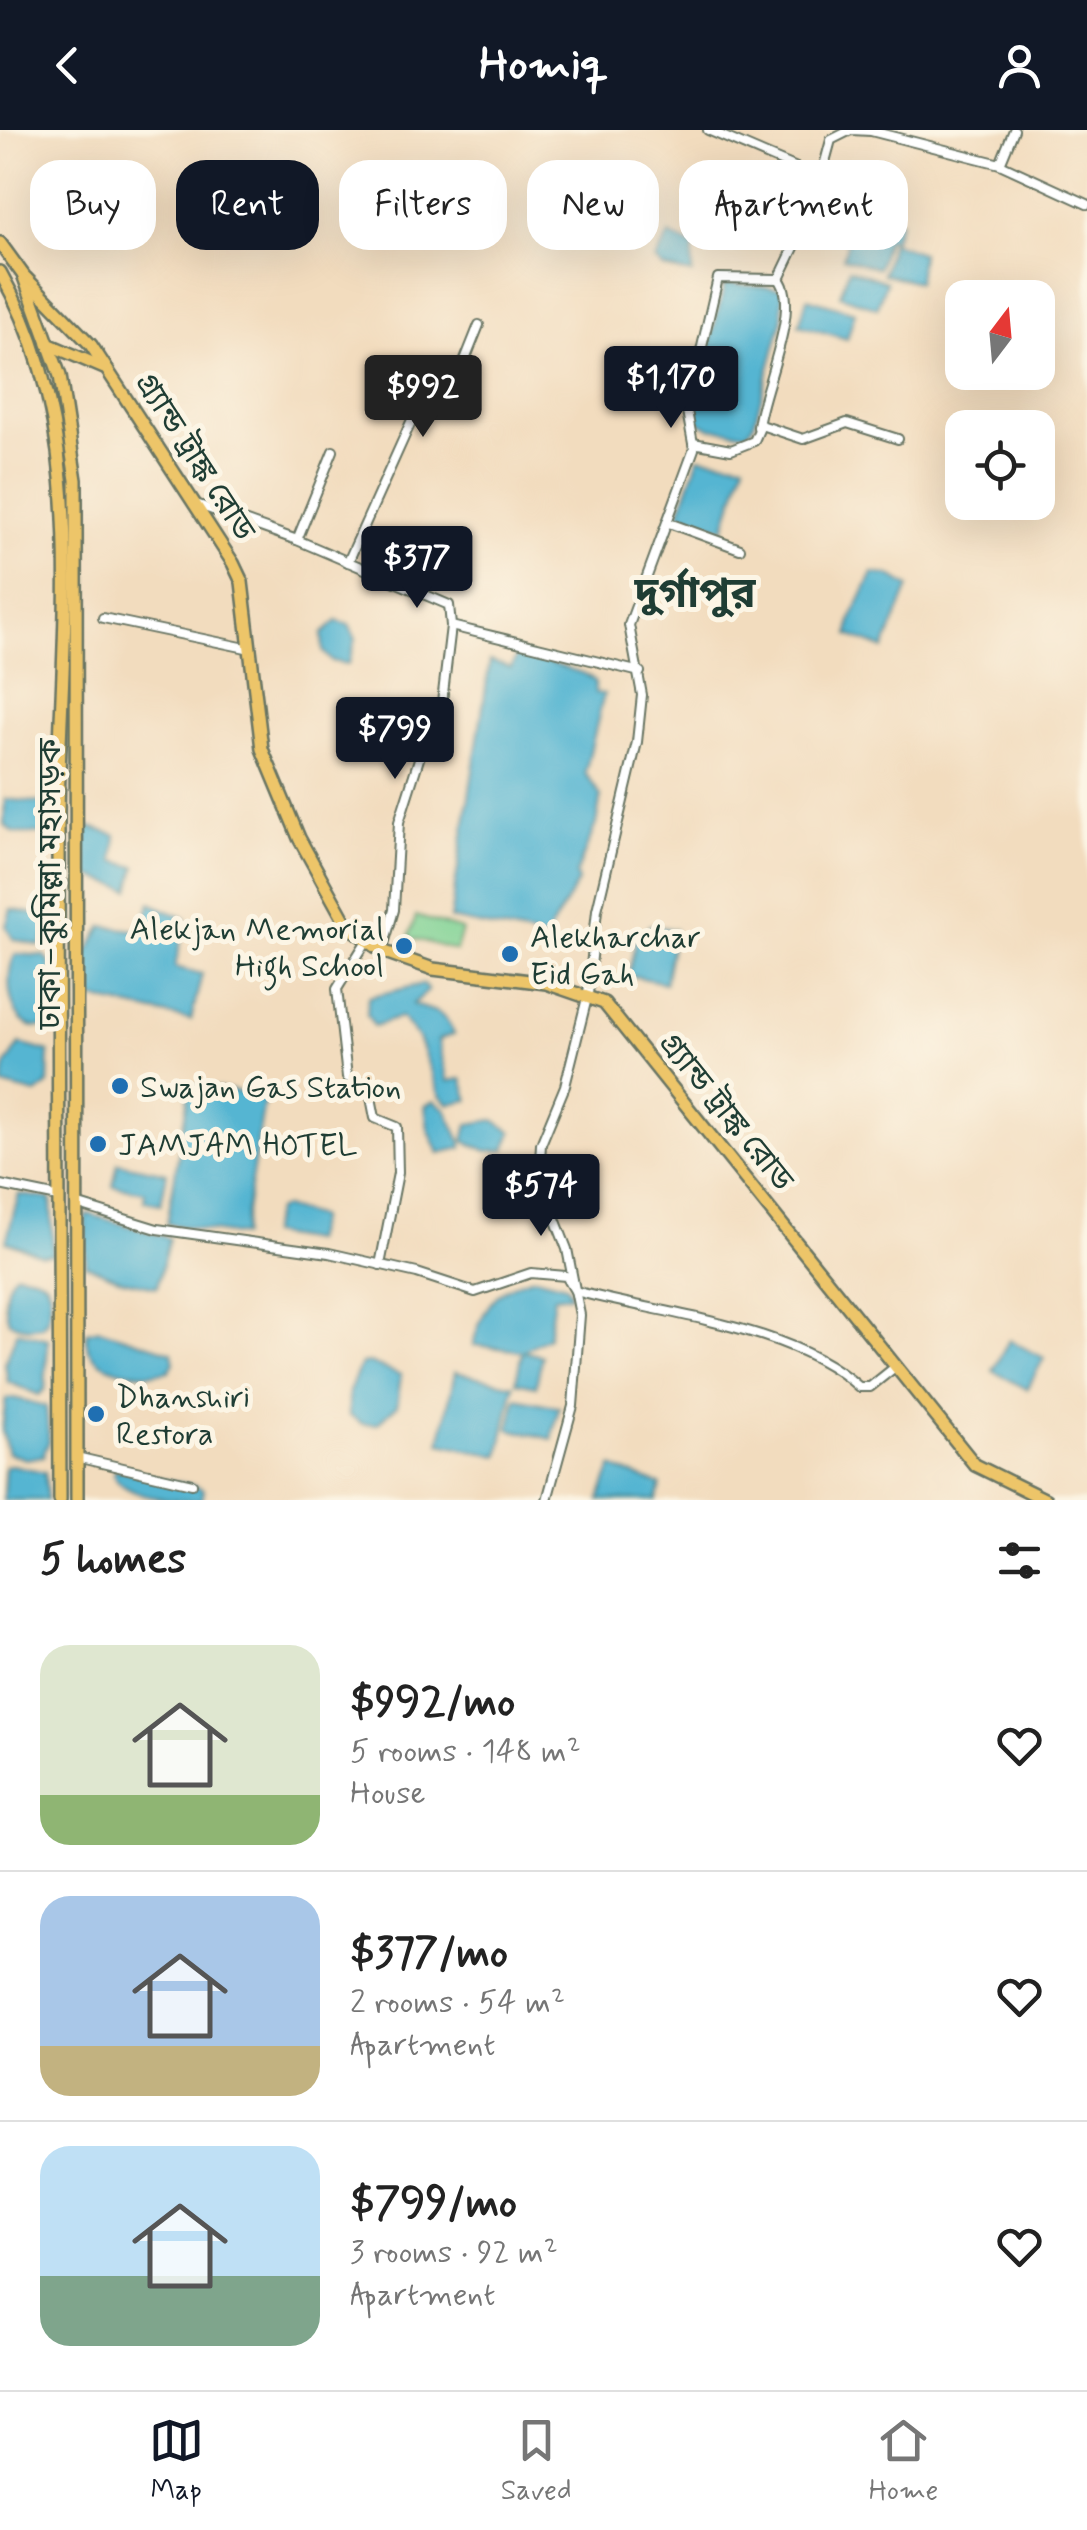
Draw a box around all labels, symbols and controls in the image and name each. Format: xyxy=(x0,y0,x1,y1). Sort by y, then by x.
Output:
text: Homiq xyxy=(479,36,608,95)
icon: back xyxy=(40,38,95,93)
icon: person xyxy=(992,38,1047,93)
chip: Buy xyxy=(30,160,156,250)
chip: Rent xyxy=(176,160,319,250)
chip: Filters xyxy=(339,160,507,250)
chip: New xyxy=(527,160,659,250)
chip: Apartment xyxy=(679,160,908,250)
north arrow xyxy=(945,280,1055,390)
map controls xyxy=(945,280,1055,520)
pin: $1,170 xyxy=(590,346,752,431)
pin: $992 xyxy=(364,355,482,440)
text: $1,170 xyxy=(626,357,716,399)
street label: গ্র্যান্ড ট্রাঙ্ক রোড xyxy=(124,365,265,550)
text: $992 xyxy=(387,366,459,408)
button: locate xyxy=(945,410,1055,520)
pin: $377 xyxy=(358,526,476,611)
text: $377 xyxy=(383,537,451,579)
district label: দুর্গাপুর xyxy=(633,567,756,623)
pin: $799 xyxy=(336,697,454,782)
text: $799 xyxy=(358,708,432,750)
street label: ঢাকা–কুমিল্লা মহাসড়ক xyxy=(30,737,72,1031)
place label: Alekjan Memorial High School xyxy=(130,909,384,991)
place label: Alekharchar Eid Gah xyxy=(530,917,701,996)
marker: Alekjan Memorial High School xyxy=(393,935,415,957)
marker: Alekharchar Eid Gah xyxy=(499,943,521,965)
street label: গ্র্যান্ড ট্রাঙ্ক রোড xyxy=(649,1024,803,1201)
place label: Swajan Gas Station xyxy=(140,1067,401,1109)
marker: Swajan Gas Station xyxy=(109,1075,131,1097)
place label: JAMJAM HOTEL xyxy=(118,1125,357,1167)
marker: JAMJAM HOTEL xyxy=(87,1133,109,1155)
pin: $574 xyxy=(482,1154,600,1239)
text: $574 xyxy=(505,1165,578,1207)
place label: Dhanshiri Restora xyxy=(116,1377,250,1456)
marker: Dhanshiri Restora xyxy=(85,1403,107,1425)
text: 5 homes xyxy=(40,1533,186,1588)
icon: filters xyxy=(992,1533,1047,1588)
text: $992/mo xyxy=(350,1676,515,1731)
icon: home xyxy=(120,1685,240,1805)
icon: heart xyxy=(992,1718,1047,1773)
text: 5 rooms · 148 m² xyxy=(350,1731,581,1773)
text: House xyxy=(350,1773,426,1815)
text: $377/mo xyxy=(350,1927,508,1982)
icon: home xyxy=(120,1936,240,2056)
icon: heart xyxy=(992,1969,1047,2024)
text: 2 rooms · 54 m² xyxy=(350,1982,565,2024)
text: Apartment xyxy=(350,2024,495,2066)
text: $799/mo xyxy=(350,2177,517,2232)
icon: home xyxy=(120,2186,240,2306)
icon: heart xyxy=(992,2219,1047,2274)
text: 3 rooms · 92 m² xyxy=(350,2232,558,2274)
text: Apartment xyxy=(350,2274,495,2316)
tab: Map xyxy=(149,2413,204,2510)
tab: Saved xyxy=(501,2413,572,2510)
tab: Home xyxy=(869,2413,938,2510)

